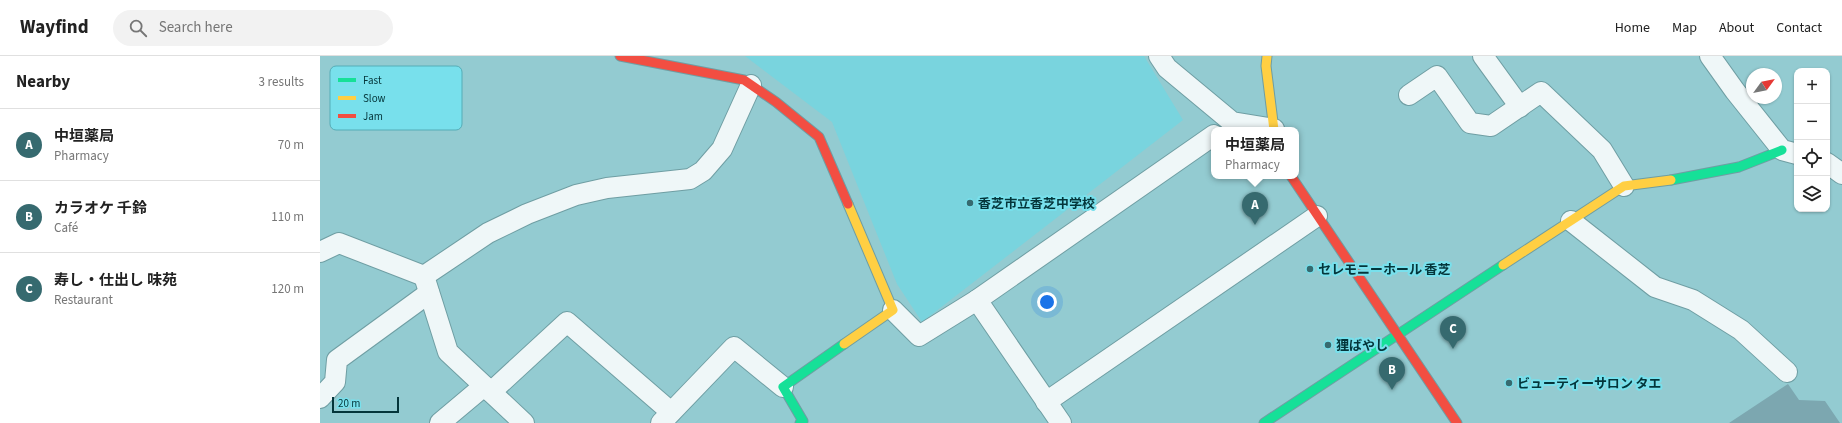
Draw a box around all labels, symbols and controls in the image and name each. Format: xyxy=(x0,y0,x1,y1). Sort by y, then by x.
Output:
search box xyxy=(113,10,393,46)
text: Wayfind xyxy=(20,14,89,41)
icon: search xyxy=(127,17,149,39)
text: Search here xyxy=(159,17,233,38)
text: Home xyxy=(1615,18,1650,38)
text: Map xyxy=(1672,18,1697,38)
text: About xyxy=(1719,18,1754,38)
text: Contact xyxy=(1776,18,1822,38)
legend xyxy=(330,66,462,130)
north arrow xyxy=(1746,68,1782,104)
map controls xyxy=(1794,68,1830,212)
button: + xyxy=(1794,68,1830,104)
text: Nearby xyxy=(16,70,70,94)
text: 3 results xyxy=(259,73,304,91)
text: Fast xyxy=(363,73,382,88)
text: Slow xyxy=(363,91,386,106)
button: − xyxy=(1794,104,1830,140)
text: Jam xyxy=(363,109,383,124)
text: 中垣薬局 xyxy=(54,126,114,147)
popup xyxy=(1211,127,1299,179)
text: 中垣薬局 xyxy=(1225,135,1285,156)
text: A xyxy=(25,136,33,154)
text: 70 m xyxy=(278,136,304,154)
button: locate xyxy=(1794,140,1830,176)
text: Pharmacy xyxy=(54,147,109,165)
text: Pharmacy xyxy=(1225,156,1280,174)
button: layers xyxy=(1794,176,1830,212)
pin: A xyxy=(1242,192,1268,225)
place label: 香芝市立香芝中学校 xyxy=(978,195,1095,213)
text: カラオケ 千鈴 xyxy=(54,198,147,219)
marker: 香芝市立香芝中学校 xyxy=(965,198,975,208)
text: B xyxy=(25,208,33,226)
text: 110 m xyxy=(271,208,304,226)
text: Café xyxy=(54,219,78,237)
place label: セレモニーホール 香芝 xyxy=(1318,261,1451,279)
marker: セレモニーホール 香芝 xyxy=(1305,264,1315,274)
text: 寿し・仕出し 味苑 xyxy=(54,270,177,291)
text: C xyxy=(25,280,33,298)
text: 120 m xyxy=(271,280,304,298)
text: Restaurant xyxy=(54,291,113,309)
your location xyxy=(1037,292,1057,312)
pin: C xyxy=(1440,316,1466,349)
place label: 狸ばやし xyxy=(1336,337,1388,355)
marker: 狸ばやし xyxy=(1323,340,1333,350)
pin: B xyxy=(1379,357,1405,390)
place label: ビューティーサロン タエ xyxy=(1517,375,1662,393)
marker: ビューティーサロン タエ xyxy=(1504,378,1514,388)
scale bar xyxy=(332,395,399,414)
text: 20 m xyxy=(338,396,360,411)

